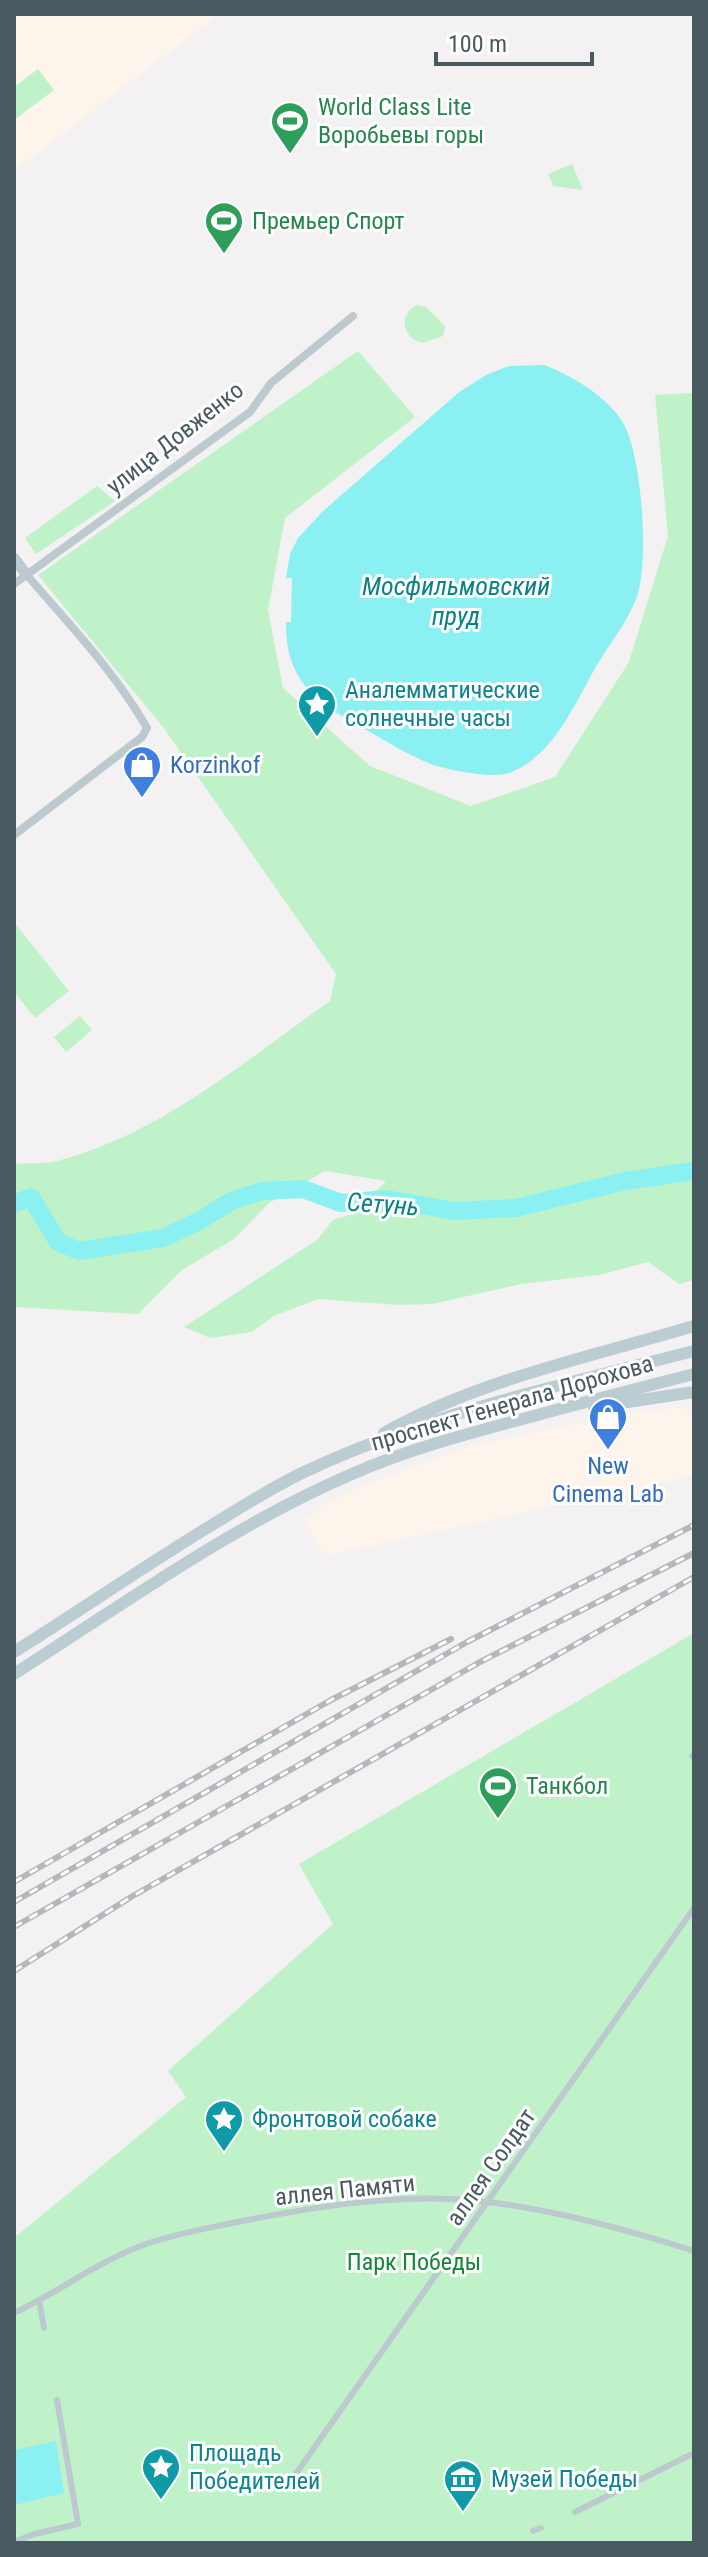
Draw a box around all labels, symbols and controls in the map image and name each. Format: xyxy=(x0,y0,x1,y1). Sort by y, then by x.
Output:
scale bar xyxy=(436,16,592,66)
text: 100 m xyxy=(448,30,507,58)
place label: World Class Lite Воробьевы горы xyxy=(318,93,484,149)
sports icon: World Class Lite Воробьевы горы xyxy=(269,100,311,155)
sports icon: Премьер Спорт xyxy=(203,200,245,255)
place label: Премьер Спорт xyxy=(252,207,405,235)
street label: улица Довженко xyxy=(101,376,249,500)
water label: Мосфильмовский пруд xyxy=(362,571,550,631)
place label: Аналемматические солнечные часы xyxy=(345,676,540,732)
place icon: Аналемматические солнечные часы xyxy=(296,683,338,738)
shop icon: Korzinkof xyxy=(121,744,163,799)
place label: Korzinkof xyxy=(170,751,261,779)
water label: Сетунь xyxy=(346,1187,420,1221)
street label: проспект Генерала Дорохова xyxy=(368,1349,656,1457)
shop icon: New Cinema Lab xyxy=(587,1396,629,1451)
place label: New Cinema Lab xyxy=(552,1452,664,1508)
sports icon: Танкбол xyxy=(477,1765,519,1820)
place label: Танкбол xyxy=(526,1772,608,1800)
place icon: Фронтовой собаке xyxy=(203,2098,245,2153)
street label: аллея Солдат xyxy=(440,2103,542,2231)
place label: Фронтовой собаке xyxy=(252,2105,437,2133)
street label: аллея Памяти xyxy=(274,2169,416,2211)
park label: Парк Победы xyxy=(347,2248,481,2276)
place label: Площадь Победителей xyxy=(189,2439,320,2495)
place icon: Площадь Победителей xyxy=(140,2446,182,2501)
museum icon: Музей Победы xyxy=(442,2458,484,2513)
place label: Музей Победы xyxy=(491,2465,638,2493)

